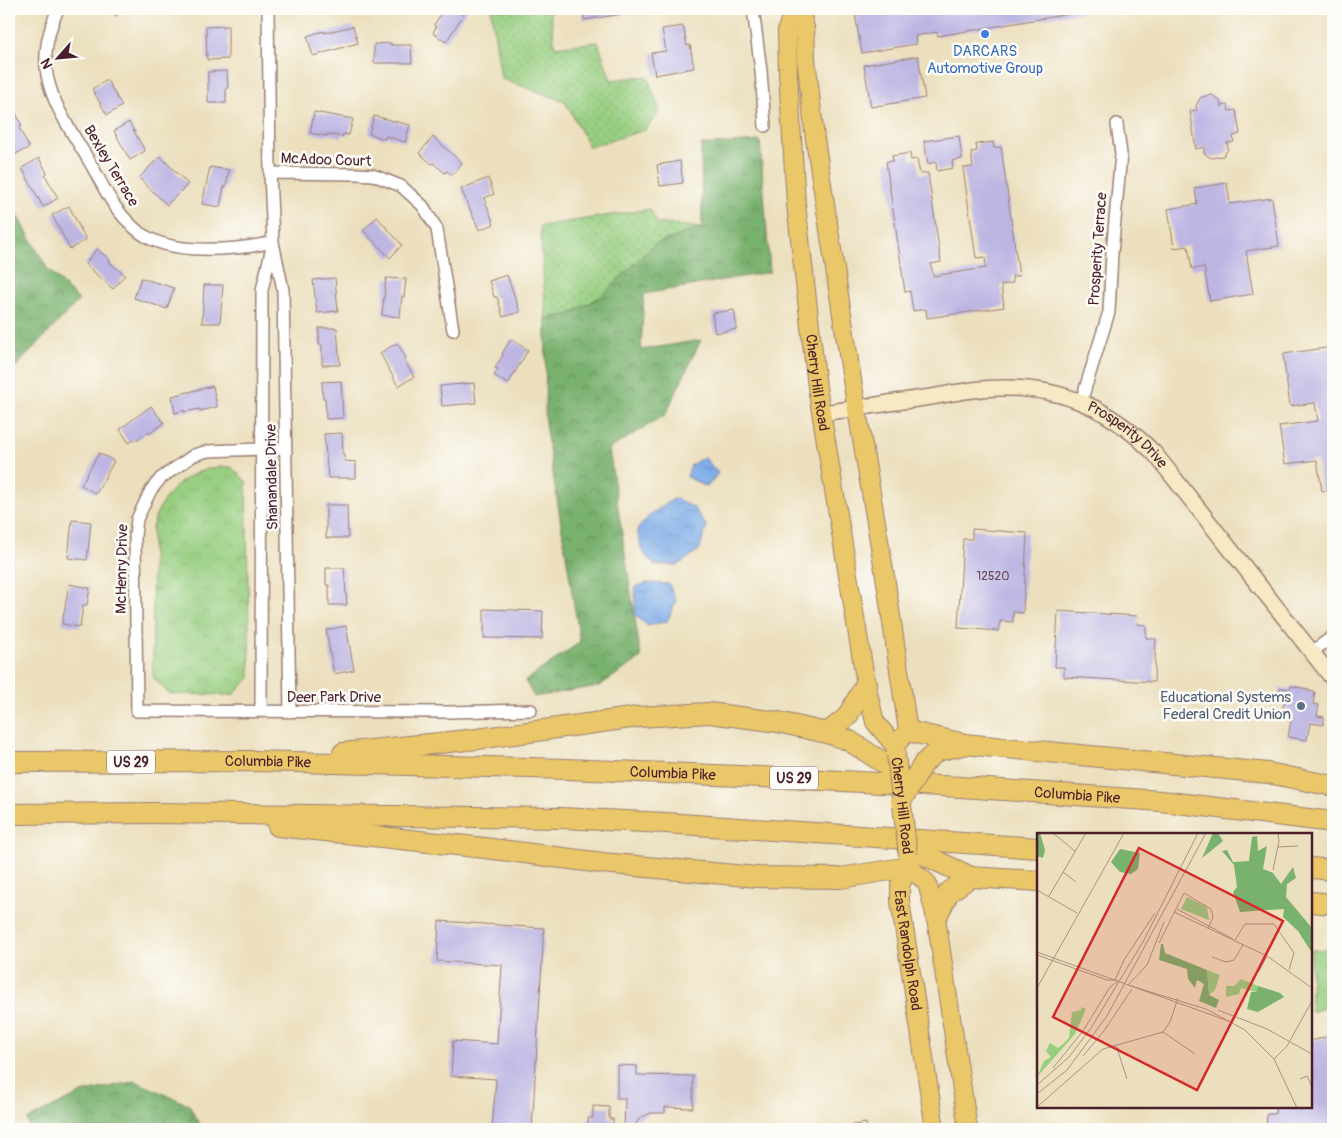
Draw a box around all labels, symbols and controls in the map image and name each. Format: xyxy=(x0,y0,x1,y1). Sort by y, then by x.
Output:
marker: DARCARS Automotive Group xyxy=(979,28,991,40)
north arrow xyxy=(32,32,82,82)
place label: DARCARS Automotive Group xyxy=(927,42,1043,78)
text: N xyxy=(37,56,57,72)
street label: Bexley Terrace xyxy=(79,122,143,211)
street label: McAdoo Court xyxy=(280,149,373,171)
street label: Prosperity Terrace xyxy=(1085,191,1111,306)
street label: Cherry Hill Road xyxy=(801,333,834,433)
street label: Prosperity Drive xyxy=(1084,397,1172,472)
street label: Shanandale Drive xyxy=(262,423,282,530)
street label: McHenry Drive xyxy=(112,523,132,614)
house number: 12520 xyxy=(977,569,1009,584)
street label: Deer Park Drive xyxy=(287,688,382,707)
place label: Educational Systems Federal Credit Union xyxy=(1160,688,1291,724)
marker: Educational Systems Federal Credit Union xyxy=(1295,700,1307,712)
road number: US 29 xyxy=(107,750,155,774)
street label: Columbia Pike xyxy=(225,751,312,772)
street label: Cherry Hill Road xyxy=(887,756,917,855)
street label: Columbia Pike xyxy=(629,762,717,785)
road number: US 29 xyxy=(770,766,818,790)
street label: Columbia Pike xyxy=(1034,783,1121,808)
inset map xyxy=(1037,833,1312,1108)
street label: East Randolph Road xyxy=(890,890,926,1012)

